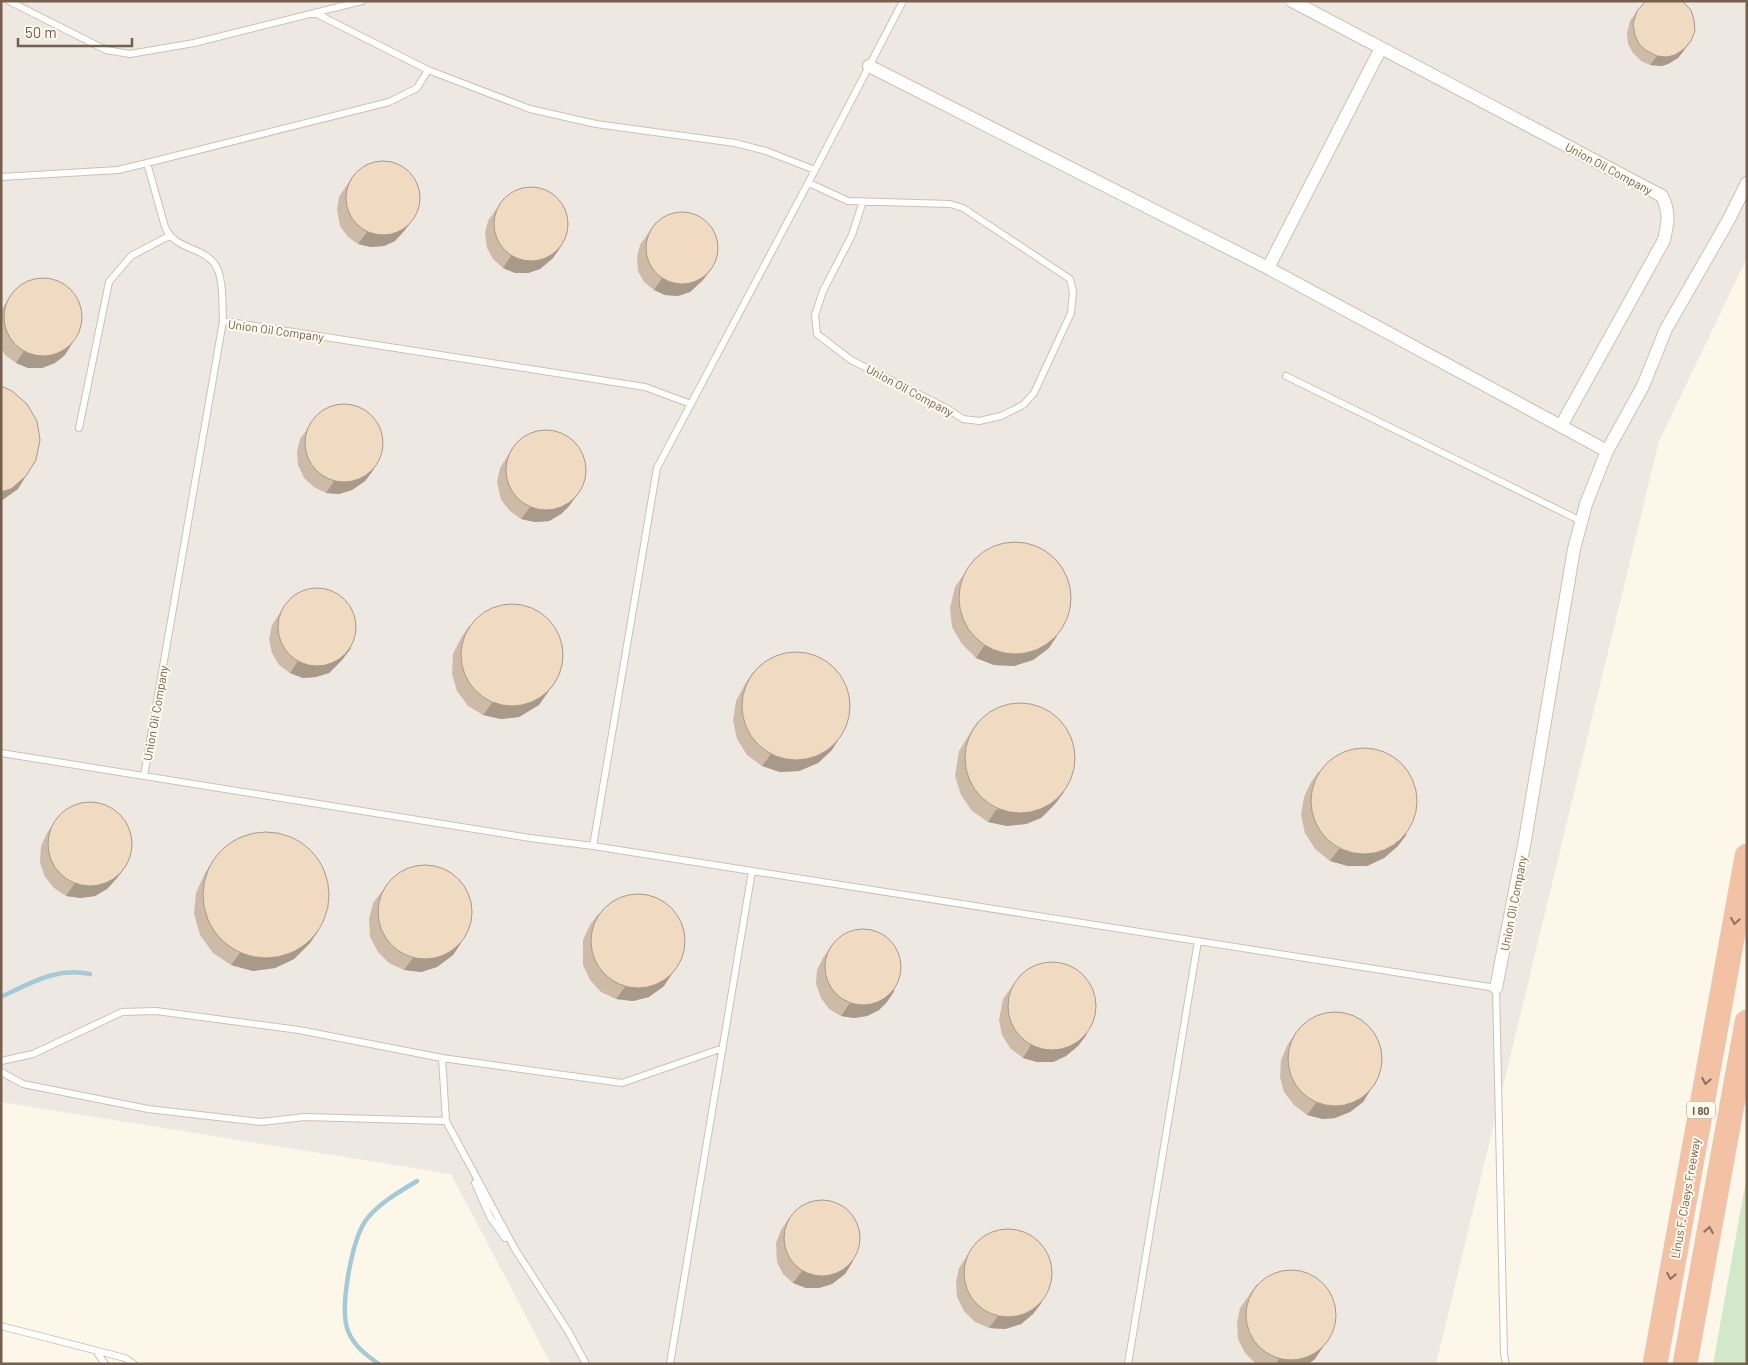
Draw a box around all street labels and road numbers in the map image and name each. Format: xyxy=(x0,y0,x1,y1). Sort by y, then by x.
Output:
street label: Union Oil Company xyxy=(1563,139,1655,197)
street label: Union Oil Company xyxy=(227,316,325,344)
street label: Union Oil Company xyxy=(864,361,956,419)
street label: Union Oil Company xyxy=(140,664,170,762)
street label: Union Oil Company xyxy=(1497,854,1529,952)
road number: I 80 xyxy=(1687,1102,1715,1118)
street label: Linus F. Claeys Freeway xyxy=(1667,1136,1703,1259)

